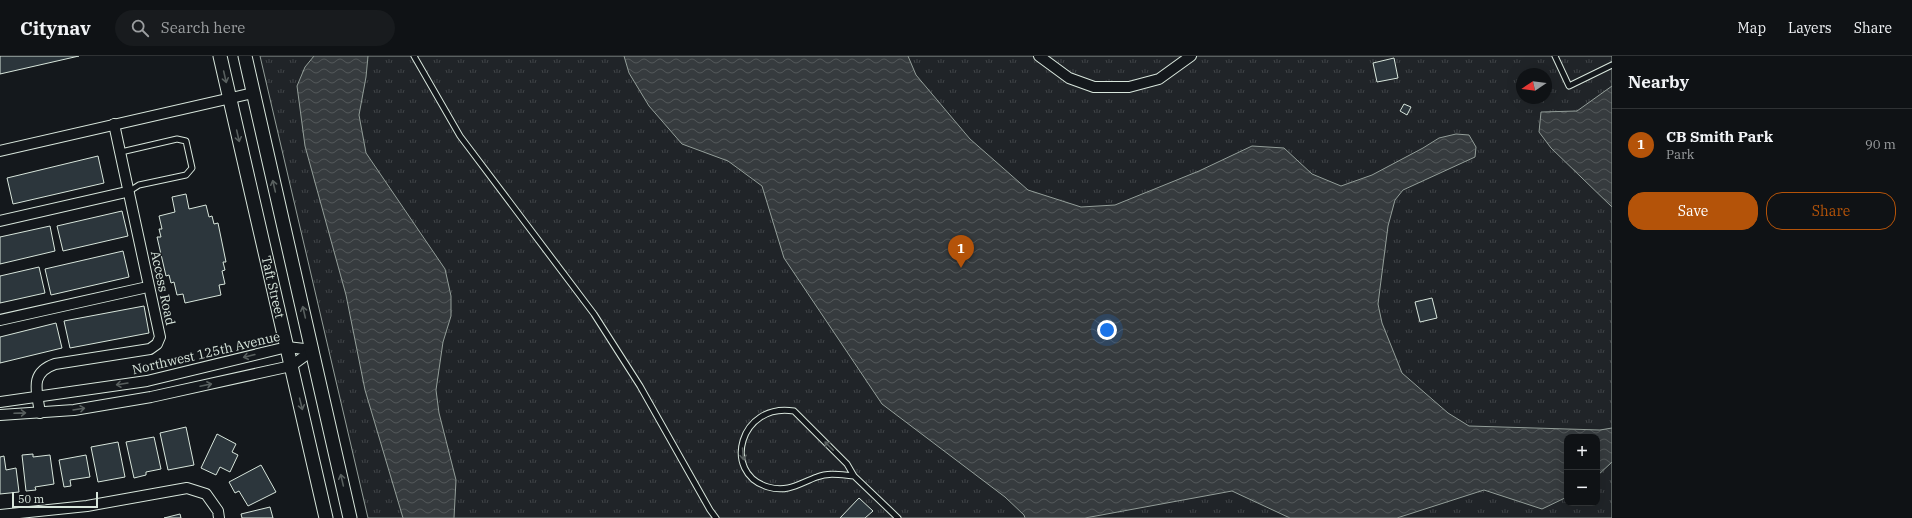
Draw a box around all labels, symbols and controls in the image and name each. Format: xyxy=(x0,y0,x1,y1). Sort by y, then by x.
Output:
search box xyxy=(115,10,395,46)
text: Citynav xyxy=(20,16,91,40)
icon: search xyxy=(129,17,151,39)
text: Search here xyxy=(161,18,245,37)
text: Map xyxy=(1738,19,1766,37)
text: Layers xyxy=(1788,19,1832,37)
text: Share xyxy=(1854,19,1892,37)
north arrow xyxy=(1516,68,1552,104)
one-way arrow xyxy=(221,70,229,83)
text: Nearby xyxy=(1628,71,1689,93)
text: CB Smith Park xyxy=(1666,127,1773,146)
one-way arrow xyxy=(235,129,243,142)
text: 1 xyxy=(1637,136,1645,153)
text: 90 m xyxy=(1865,136,1896,153)
text: Park xyxy=(1666,146,1694,163)
one-way arrow xyxy=(270,180,278,193)
button: Save xyxy=(1628,192,1758,230)
button: Share xyxy=(1766,192,1896,230)
pin: 1 xyxy=(948,235,974,268)
street label: Access Road xyxy=(147,249,179,327)
street label: Taft Street xyxy=(258,254,289,320)
one-way arrow xyxy=(300,306,307,319)
your location xyxy=(1097,320,1117,340)
street label: Northwest 125th Avenue xyxy=(130,328,282,378)
one-way arrow xyxy=(242,353,255,360)
one-way arrow xyxy=(200,380,213,388)
one-way arrow xyxy=(116,381,129,389)
one-way arrow xyxy=(297,397,305,410)
one-way arrow xyxy=(72,405,85,413)
one-way arrow xyxy=(13,410,26,417)
map controls xyxy=(1564,434,1600,506)
button: + xyxy=(1564,434,1600,470)
one-way arrow xyxy=(824,441,834,451)
one-way arrow xyxy=(739,447,746,460)
button: − xyxy=(1564,470,1600,506)
one-way arrow xyxy=(337,474,345,487)
scale bar xyxy=(12,490,98,509)
text: 50 m xyxy=(18,492,44,506)

